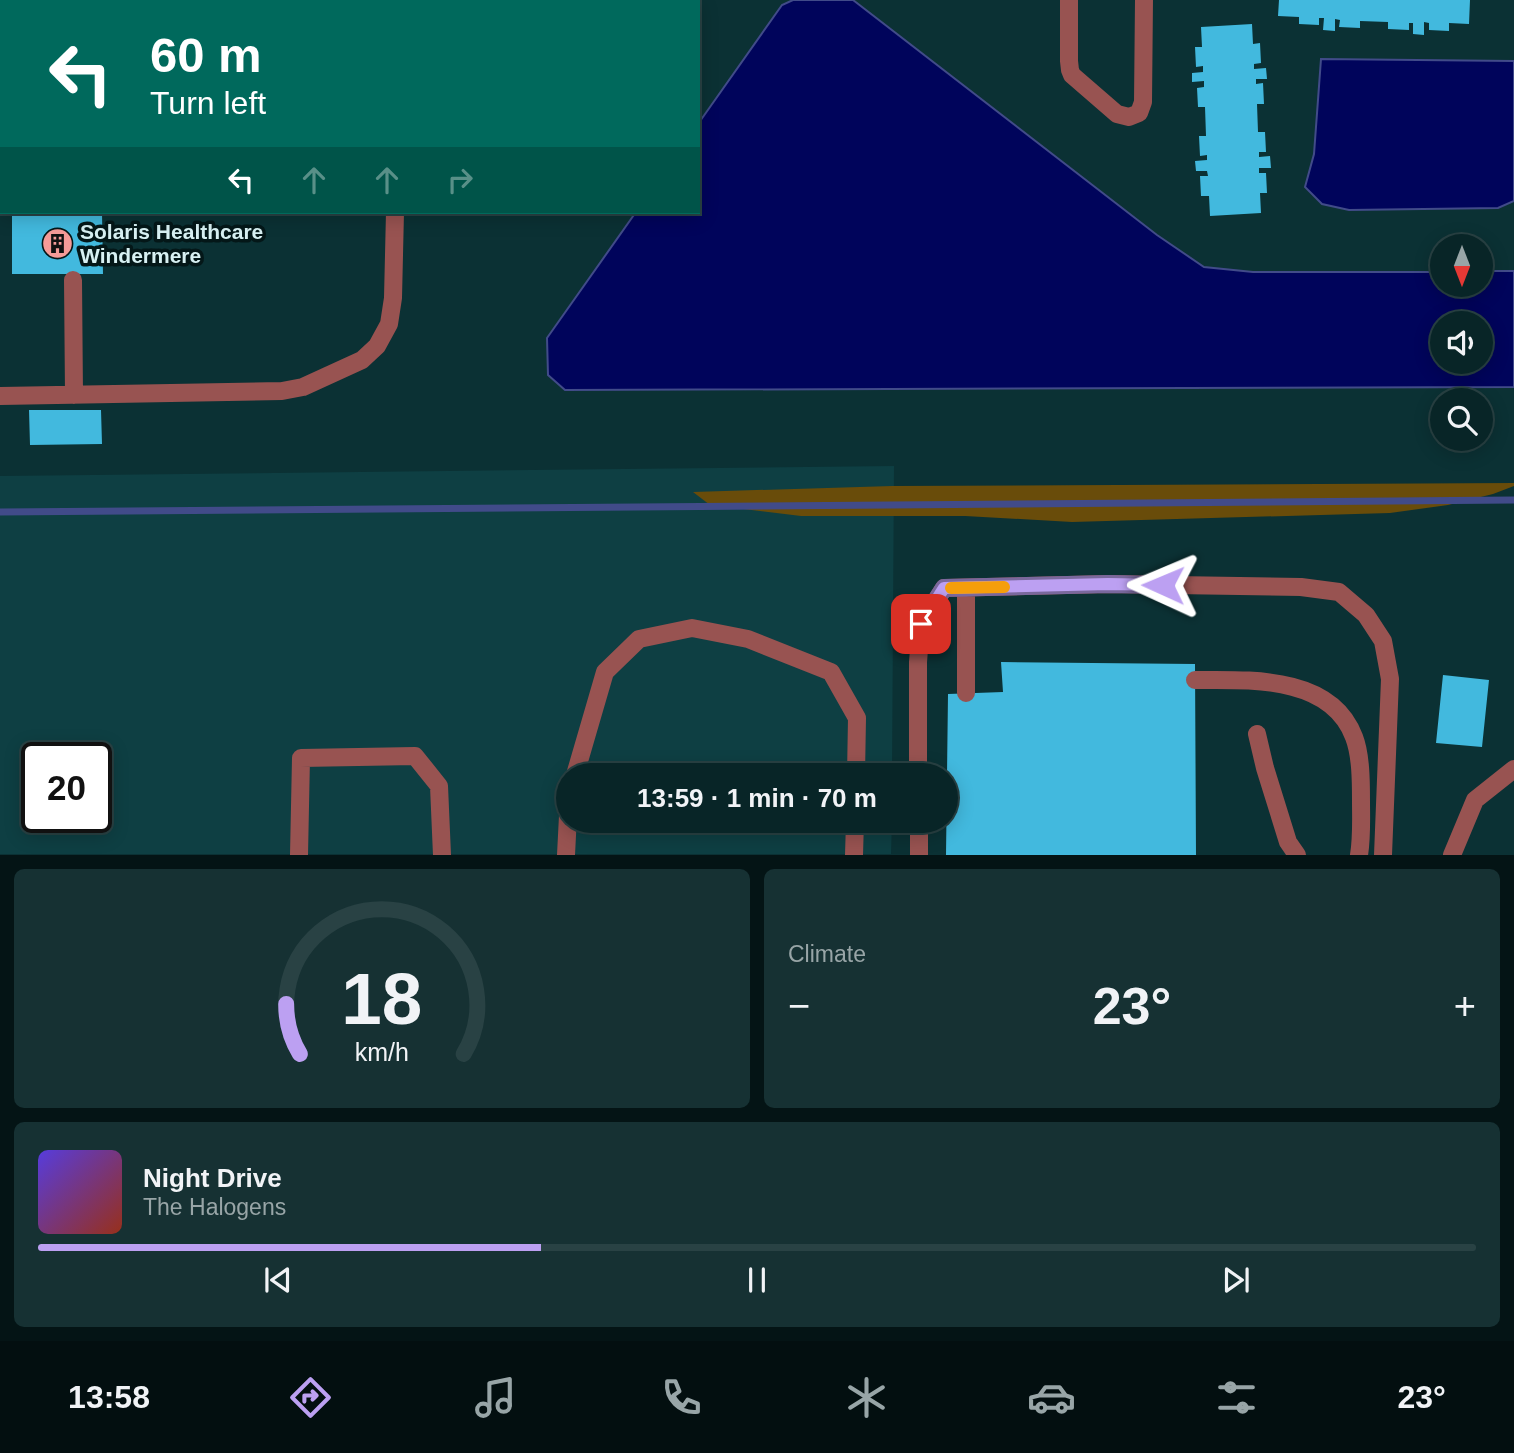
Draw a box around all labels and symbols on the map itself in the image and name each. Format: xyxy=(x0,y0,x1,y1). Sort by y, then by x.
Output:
place label: Solaris Healthcare Windermere xyxy=(80,220,263,267)
building icon: Solaris Healthcare Windermere xyxy=(40,226,74,260)
north arrow xyxy=(1430,234,1493,298)
position arrow xyxy=(1126,548,1200,622)
pin xyxy=(891,594,951,654)
speed limit sign: 20 xyxy=(21,742,112,833)

